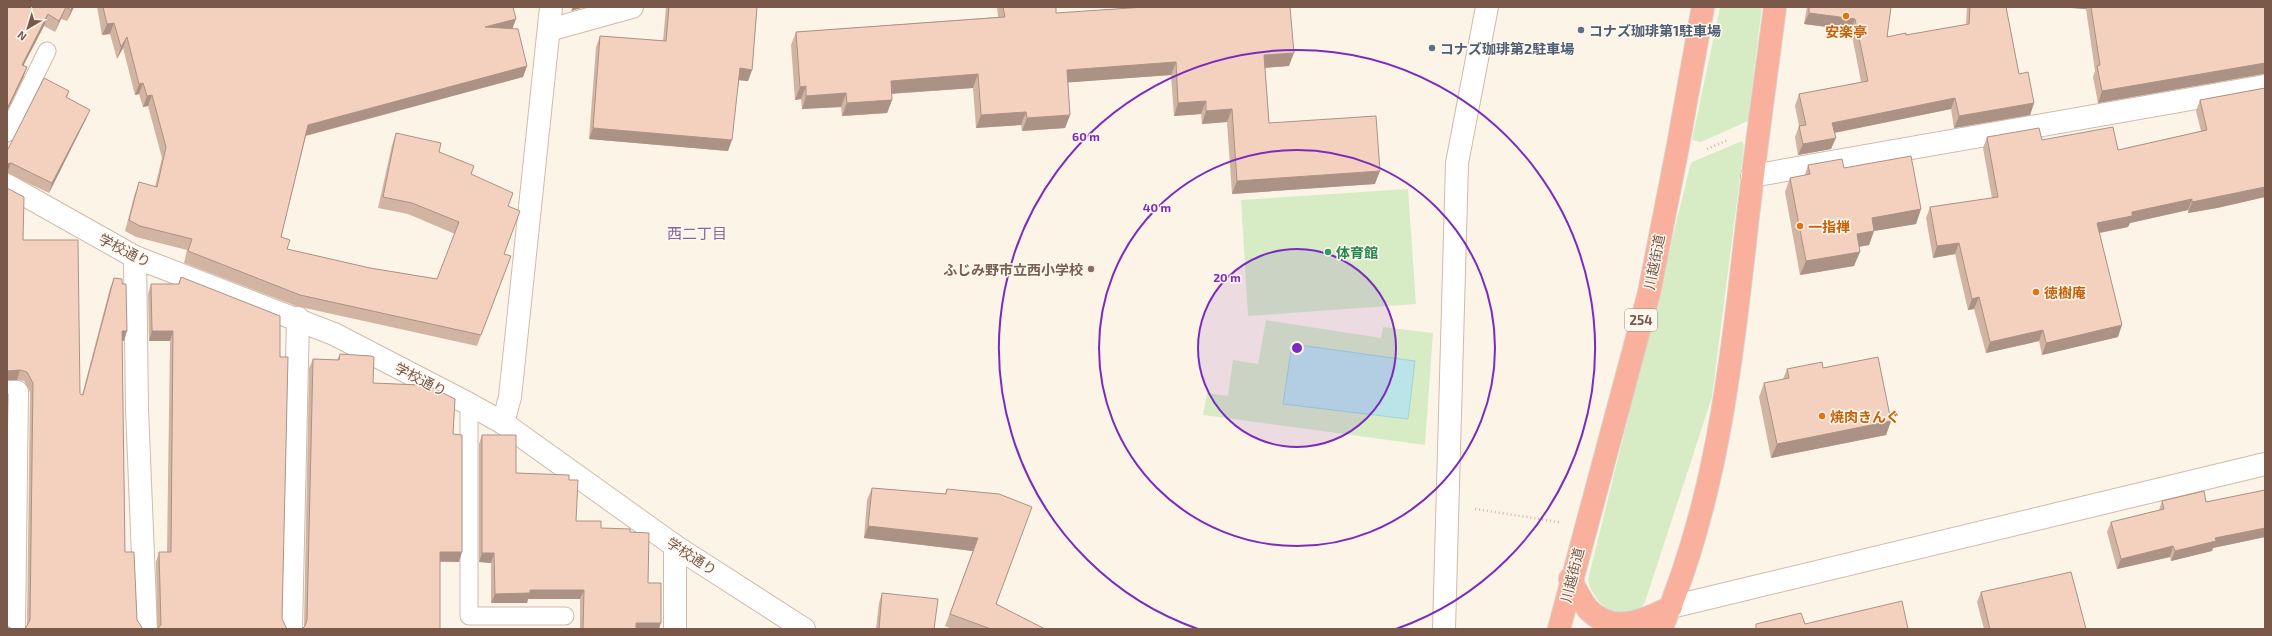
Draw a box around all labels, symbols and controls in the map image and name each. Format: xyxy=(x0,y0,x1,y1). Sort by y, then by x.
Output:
north arrow xyxy=(8,8,48,48)
marker: 安楽亭 xyxy=(1841,11,1851,21)
place label: コナズ珈琲第1駐車場 xyxy=(1589,22,1721,39)
place label: 安楽亭 xyxy=(1825,23,1867,40)
marker: コナズ珈琲第1駐車場 xyxy=(1576,25,1586,35)
text: N xyxy=(14,29,29,44)
place label: コナズ珈琲第2駐車場 xyxy=(1440,40,1574,57)
marker: コナズ珈琲第2駐車場 xyxy=(1427,43,1437,53)
text: 60 m xyxy=(1072,129,1100,143)
text: 40 m xyxy=(1143,200,1171,214)
place label: 一指禅 xyxy=(1808,218,1850,235)
marker: 一指禅 xyxy=(1795,221,1805,231)
district label: 西二丁目 xyxy=(667,224,727,242)
street label: 学校通り xyxy=(96,230,154,270)
street label: 川越街道 xyxy=(1640,233,1668,291)
place label: 体育館 xyxy=(1336,244,1378,261)
marker: 体育館 xyxy=(1323,247,1333,257)
place label: ふじみ野市立西小学校 xyxy=(943,261,1083,278)
marker: ふじみ野市立西小学校 xyxy=(1086,264,1096,274)
text: 20 m xyxy=(1213,270,1241,284)
place label: 徳樹庵 xyxy=(2044,284,2086,301)
marker: 徳樹庵 xyxy=(2031,287,2041,297)
road number: 254 xyxy=(1625,309,1657,331)
centre of rings xyxy=(1290,341,1304,355)
street label: 学校通り xyxy=(392,359,450,399)
place label: 焼肉きんぐ xyxy=(1830,408,1900,425)
marker: 焼肉きんぐ xyxy=(1817,411,1827,421)
street label: 学校通り xyxy=(664,534,720,578)
street label: 川越街道 xyxy=(1557,546,1587,604)

